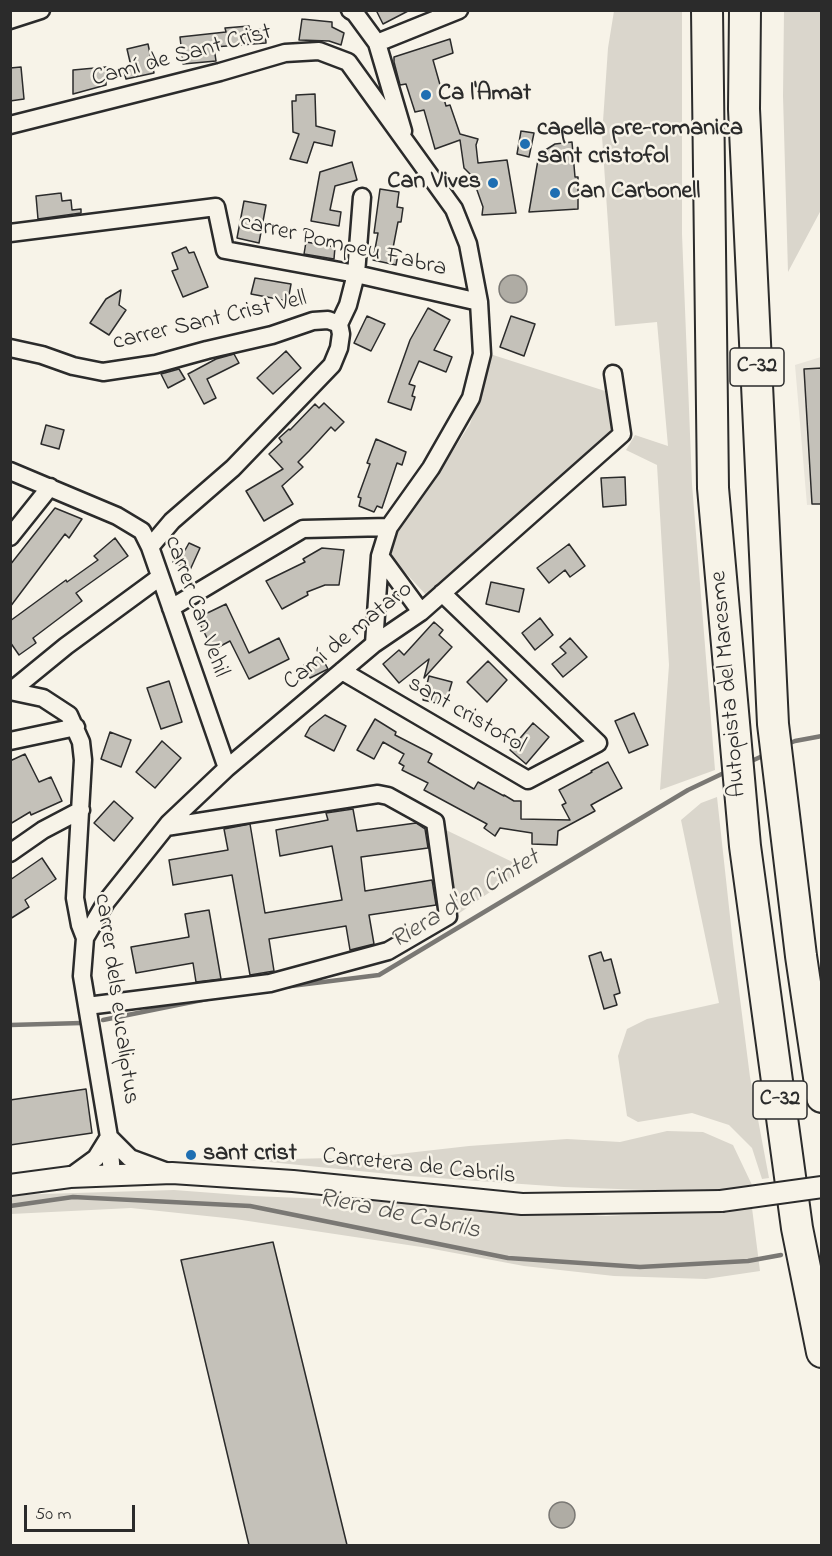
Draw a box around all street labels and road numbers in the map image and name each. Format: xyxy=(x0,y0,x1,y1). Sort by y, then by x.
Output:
street label: Camí de Sant Crist xyxy=(89,19,275,95)
street label: carrer Pompeu Fabra xyxy=(237,209,449,285)
street label: carrer Sant Crist Vell xyxy=(110,286,310,358)
road number: C-32 xyxy=(730,348,784,386)
street label: carrer Can Vehil xyxy=(156,532,234,682)
street label: Autopista del Maresme xyxy=(706,570,754,798)
street label: Camí de mataro xyxy=(279,576,419,698)
street label: sant cristofol xyxy=(402,671,530,761)
street label: carrer dels eucaliptus xyxy=(86,892,144,1106)
road number: C-32 xyxy=(753,1081,807,1119)
street label: Carretera de Cabrils xyxy=(321,1144,517,1192)

